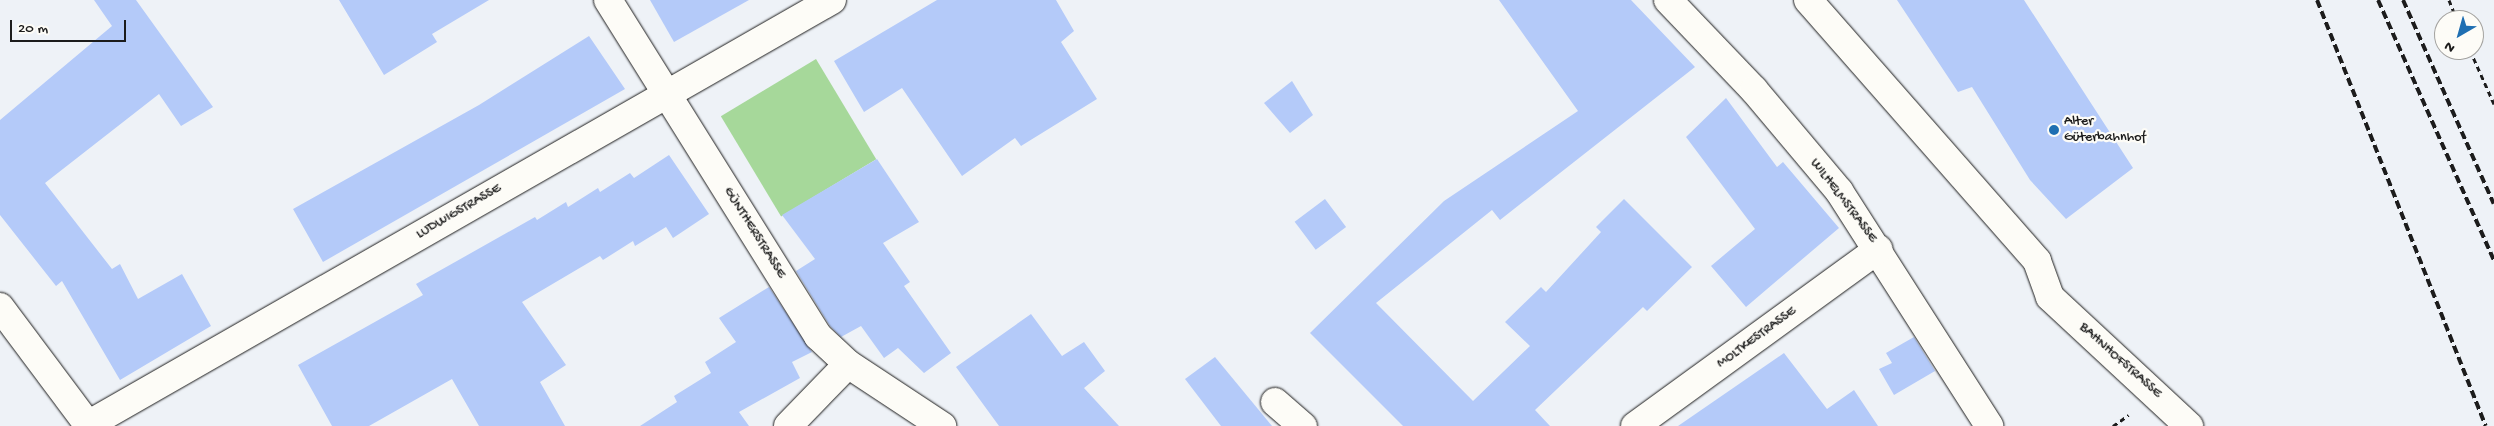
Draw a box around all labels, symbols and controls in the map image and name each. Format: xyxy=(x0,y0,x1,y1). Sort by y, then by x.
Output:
scale bar xyxy=(12,10,129,42)
north arrow xyxy=(2434,10,2484,60)
text: 20 m xyxy=(18,20,48,38)
text: N xyxy=(2441,37,2459,56)
place label: Alter Güterbahnhof xyxy=(2064,114,2146,146)
marker: Alter Güterbahnhof xyxy=(2048,124,2060,136)
street label: WILHELMSTRASSE xyxy=(1806,156,1880,246)
street label: LUDWIGSTRASSE xyxy=(413,181,505,243)
street label: GÜNTHERSTRASSE xyxy=(719,184,789,282)
street label: MOLTKESTRASSE xyxy=(1714,303,1800,373)
street label: BAHNHOFSTRASSE xyxy=(2075,320,2165,402)

